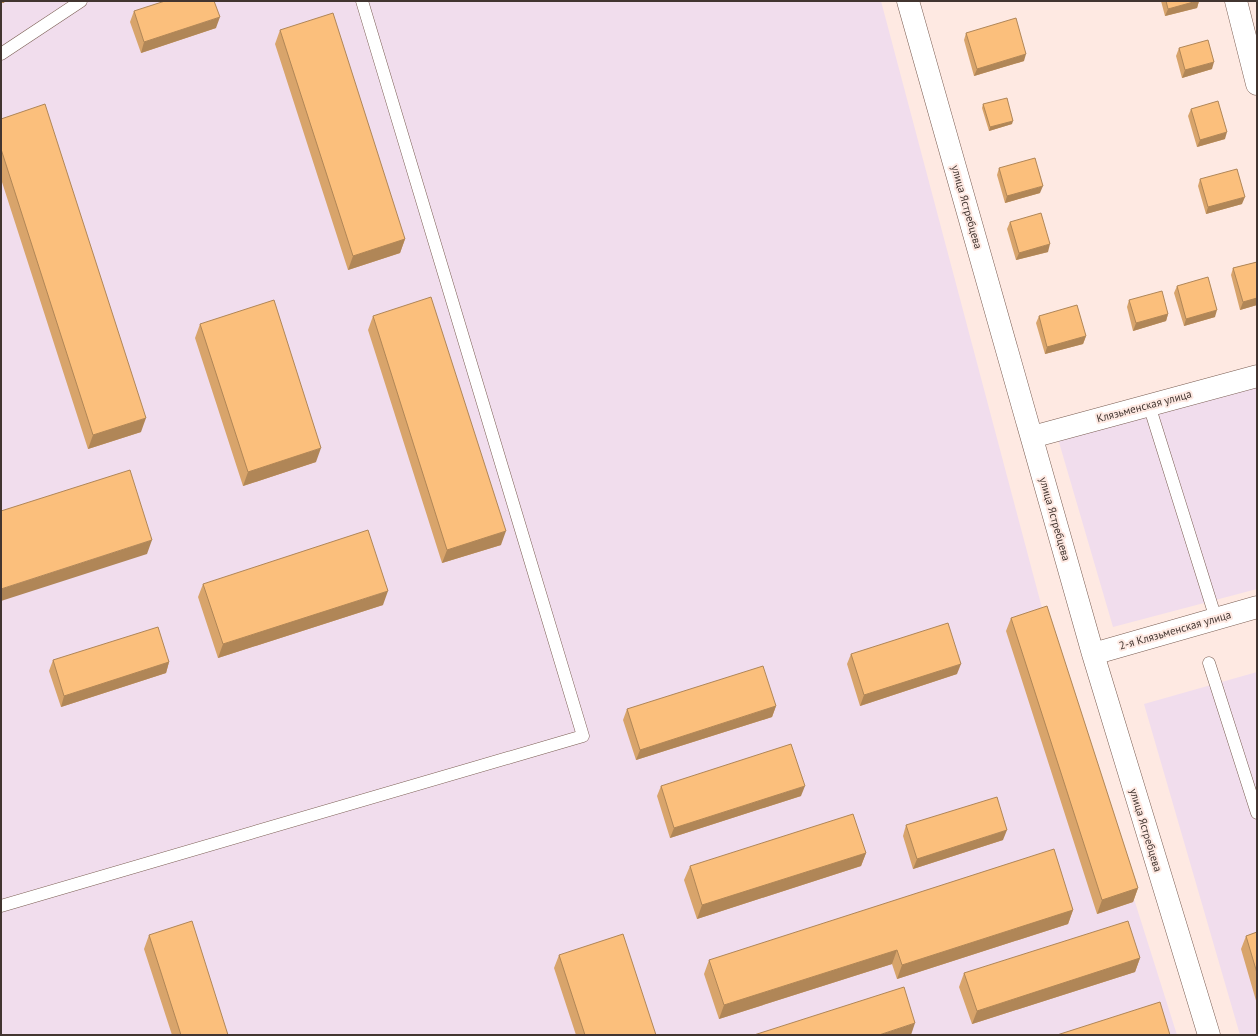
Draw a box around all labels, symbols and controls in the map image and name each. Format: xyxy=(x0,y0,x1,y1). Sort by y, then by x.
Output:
street label: улица Ястребцева xyxy=(948,164,986,250)
street label: Клязьменская улица xyxy=(1095,387,1193,425)
street label: улица Ястребцева xyxy=(1036,476,1074,562)
street label: 2-я Клязьменская улица xyxy=(1117,607,1233,653)
street label: улица Ястребцева xyxy=(1127,787,1165,873)

